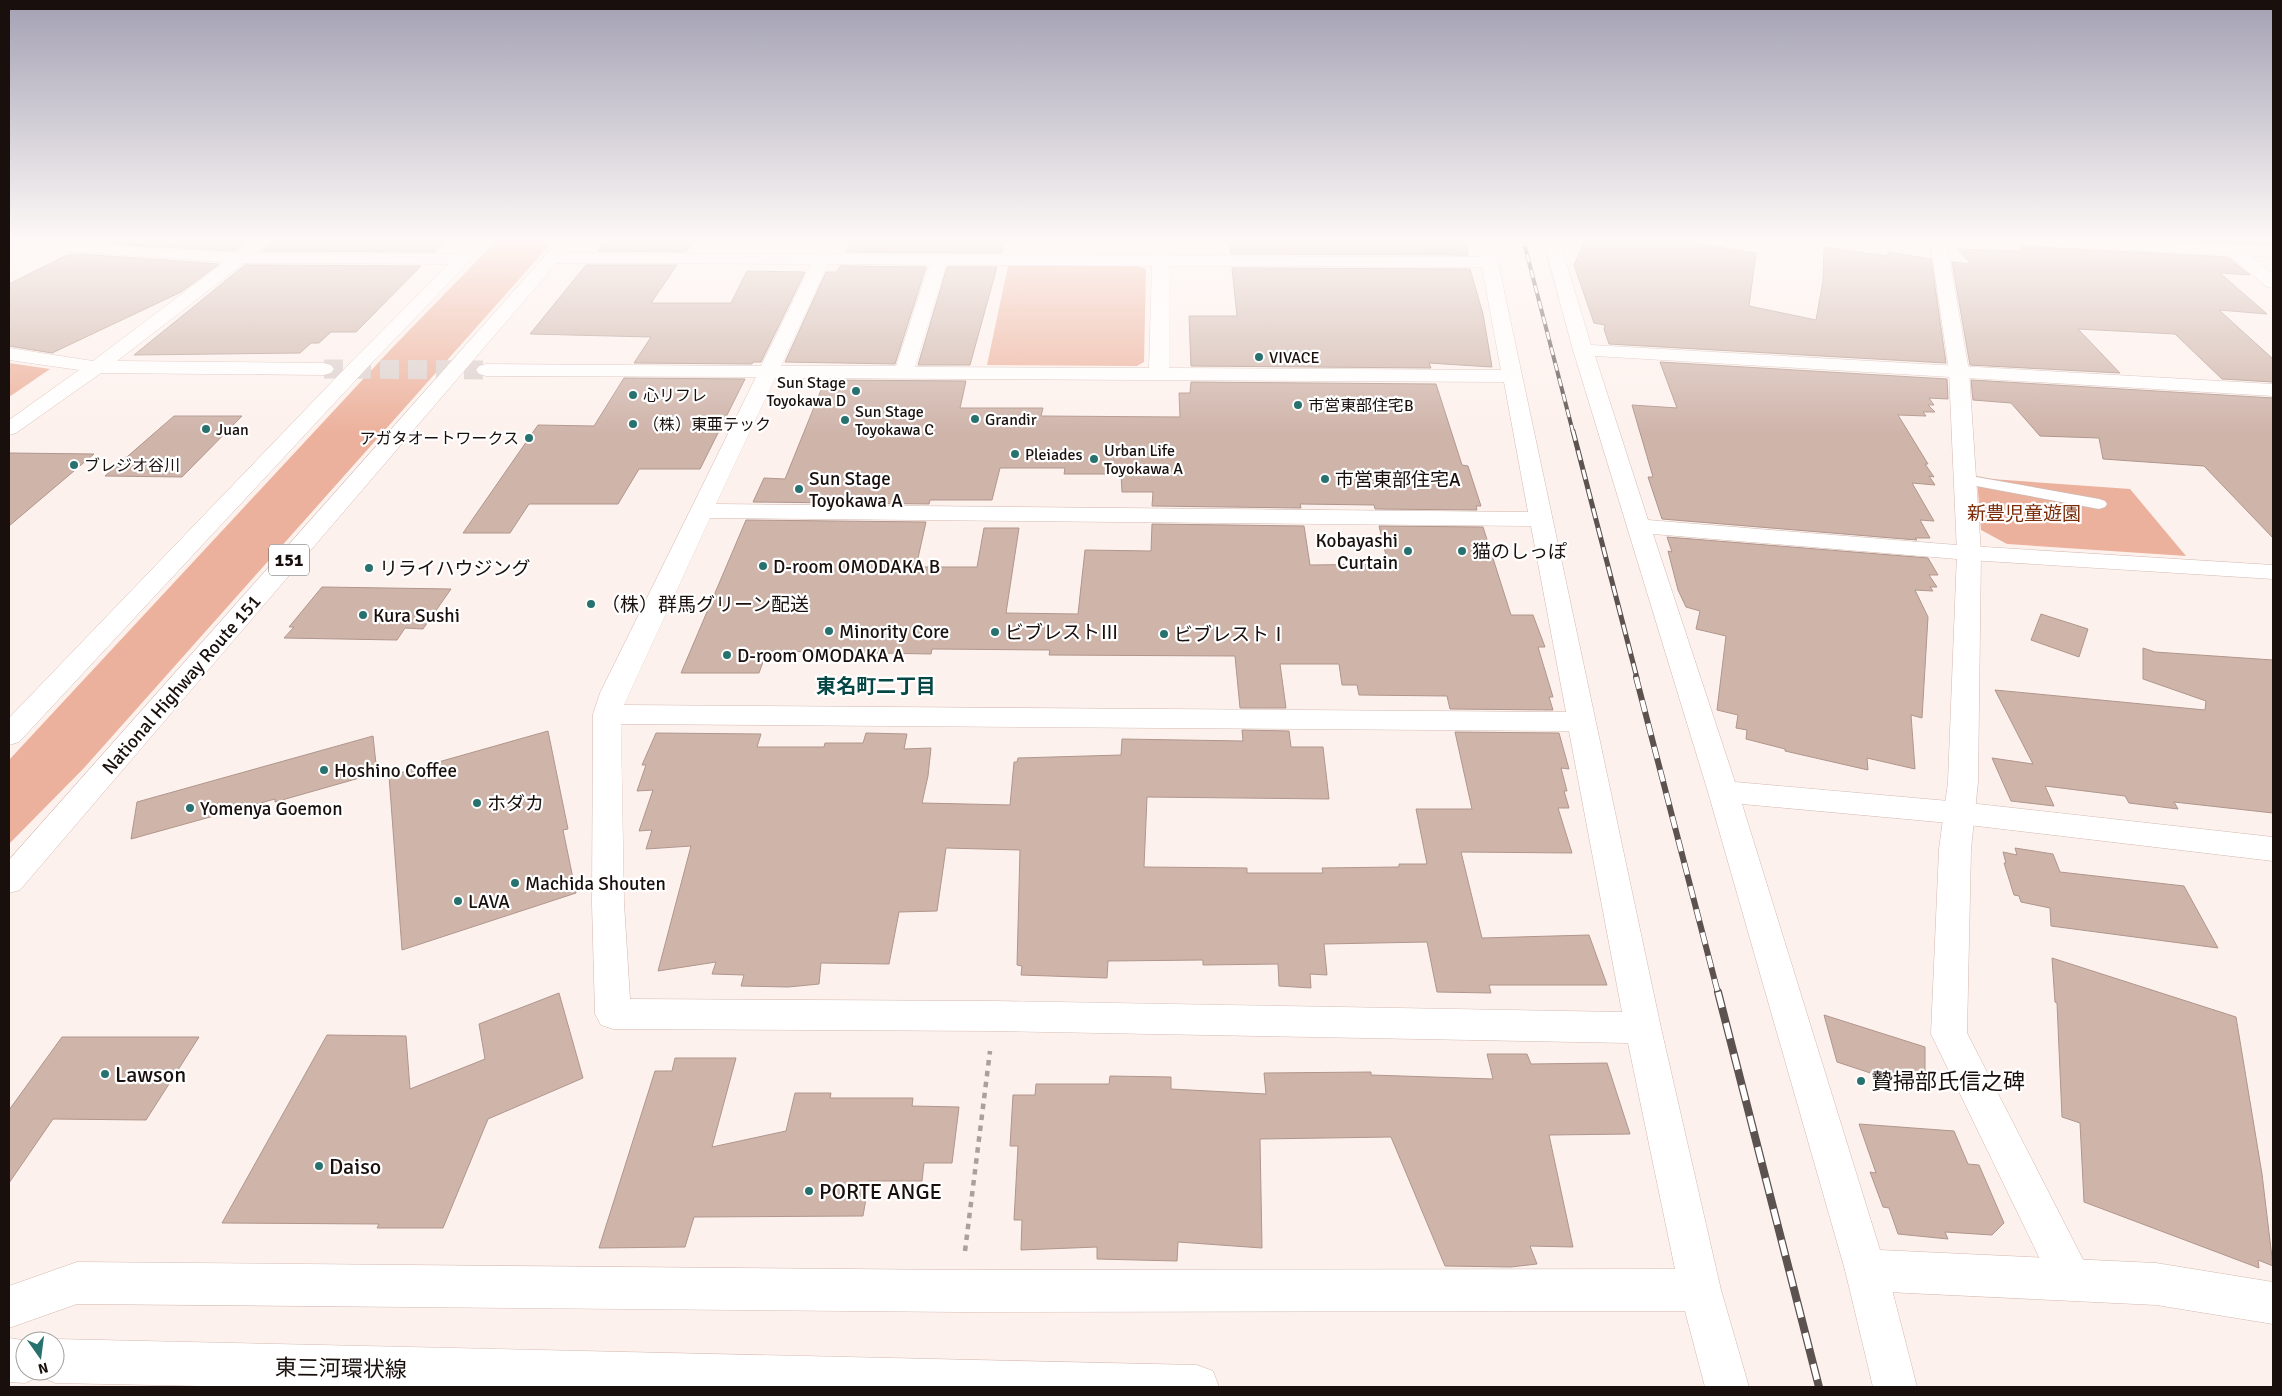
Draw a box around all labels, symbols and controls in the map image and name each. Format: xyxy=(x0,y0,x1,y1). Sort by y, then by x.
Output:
place label: VIVACE xyxy=(1269,348,1320,368)
marker: VIVACE xyxy=(1253,351,1265,363)
place label: Sun Stage Toyokawa D xyxy=(766,373,846,411)
marker: Sun Stage Toyokawa D xyxy=(850,385,862,397)
place label: 心リフレ xyxy=(643,386,707,406)
marker: 心リフレ xyxy=(627,389,639,401)
place label: 市営東部住宅B xyxy=(1308,396,1414,416)
marker: 市営東部住宅B xyxy=(1292,399,1304,411)
place label: Sun Stage Toyokawa C xyxy=(855,402,934,440)
place label: Grandir xyxy=(985,410,1037,430)
marker: Grandir xyxy=(969,413,981,425)
marker: Sun Stage Toyokawa C xyxy=(839,414,851,426)
place label: （株）東亜テック xyxy=(643,415,771,435)
marker: （株）東亜テック xyxy=(627,418,639,430)
place label: Juan xyxy=(216,420,249,440)
marker: Juan xyxy=(200,423,212,435)
place label: アガタオートワークス xyxy=(359,429,519,449)
marker: アガタオートワークス xyxy=(523,432,535,444)
place label: Urban Life Toyokawa A xyxy=(1104,441,1183,479)
place label: Pleiades xyxy=(1025,445,1083,465)
marker: Pleiades xyxy=(1009,448,1021,460)
marker: Urban Life Toyokawa A xyxy=(1088,453,1100,465)
place label: ブレジオ谷川 xyxy=(84,456,180,476)
marker: ブレジオ谷川 xyxy=(68,459,80,471)
place label: Sun Stage Toyokawa A xyxy=(809,467,903,513)
place label: 市営東部住宅A xyxy=(1335,468,1461,492)
marker: 市営東部住宅A xyxy=(1319,473,1331,485)
marker: Sun Stage Toyokawa A xyxy=(793,483,805,495)
park label: 新豊児童遊園 xyxy=(1967,502,2081,526)
place label: Kobayashi Curtain xyxy=(1316,529,1398,575)
place label: 猫のしっぽ xyxy=(1472,540,1567,564)
road number: 151 xyxy=(269,544,309,576)
marker: Kobayashi Curtain xyxy=(1402,545,1414,557)
marker: 猫のしっぽ xyxy=(1456,545,1468,557)
place label: D-room OMODAKA B xyxy=(773,555,940,579)
place label: リライハウジング xyxy=(379,557,531,581)
marker: D-room OMODAKA B xyxy=(757,560,769,572)
marker: リライハウジング xyxy=(363,562,375,574)
street label: National Highway Route 151 xyxy=(97,590,266,779)
place label: （株）群馬グリーン配送 xyxy=(601,593,809,617)
marker: （株）群馬グリーン配送 xyxy=(585,598,597,610)
place label: Kura Sushi xyxy=(373,604,460,628)
marker: Kura Sushi xyxy=(357,609,369,621)
place label: Minority Core xyxy=(839,620,949,644)
place label: ビブレストⅢ xyxy=(1005,621,1119,645)
place label: ビブレストⅠ xyxy=(1174,623,1288,647)
marker: Minority Core xyxy=(823,625,835,637)
marker: ビブレストⅢ xyxy=(989,626,1001,638)
marker: ビブレストⅠ xyxy=(1158,628,1170,640)
place label: D-room OMODAKA A xyxy=(737,644,905,668)
marker: D-room OMODAKA A xyxy=(721,649,733,661)
district label: 東名町二丁目 xyxy=(816,674,936,699)
place label: Hoshino Coffee xyxy=(334,759,457,783)
marker: Hoshino Coffee xyxy=(318,764,330,776)
place label: ホダカ xyxy=(487,792,544,816)
place label: Yomenya Goemon xyxy=(200,797,343,821)
marker: ホダカ xyxy=(471,797,483,809)
marker: Yomenya Goemon xyxy=(184,802,196,814)
place label: Machida Shouten xyxy=(525,872,666,896)
marker: Machida Shouten xyxy=(509,877,521,889)
place label: LAVA xyxy=(468,890,510,914)
marker: LAVA xyxy=(452,895,464,907)
place label: Lawson xyxy=(115,1061,186,1088)
marker: Lawson xyxy=(99,1068,111,1080)
place label: 贄掃部氏信之碑 xyxy=(1871,1068,2025,1095)
marker: 贄掃部氏信之碑 xyxy=(1855,1075,1867,1087)
place label: Daiso xyxy=(329,1153,381,1180)
marker: Daiso xyxy=(313,1160,325,1172)
place label: PORTE ANGE xyxy=(819,1178,942,1205)
marker: PORTE ANGE xyxy=(803,1185,815,1197)
north arrow xyxy=(15,1331,65,1381)
street label: 東三河環状線 xyxy=(275,1354,407,1383)
text: N xyxy=(36,1359,50,1378)

